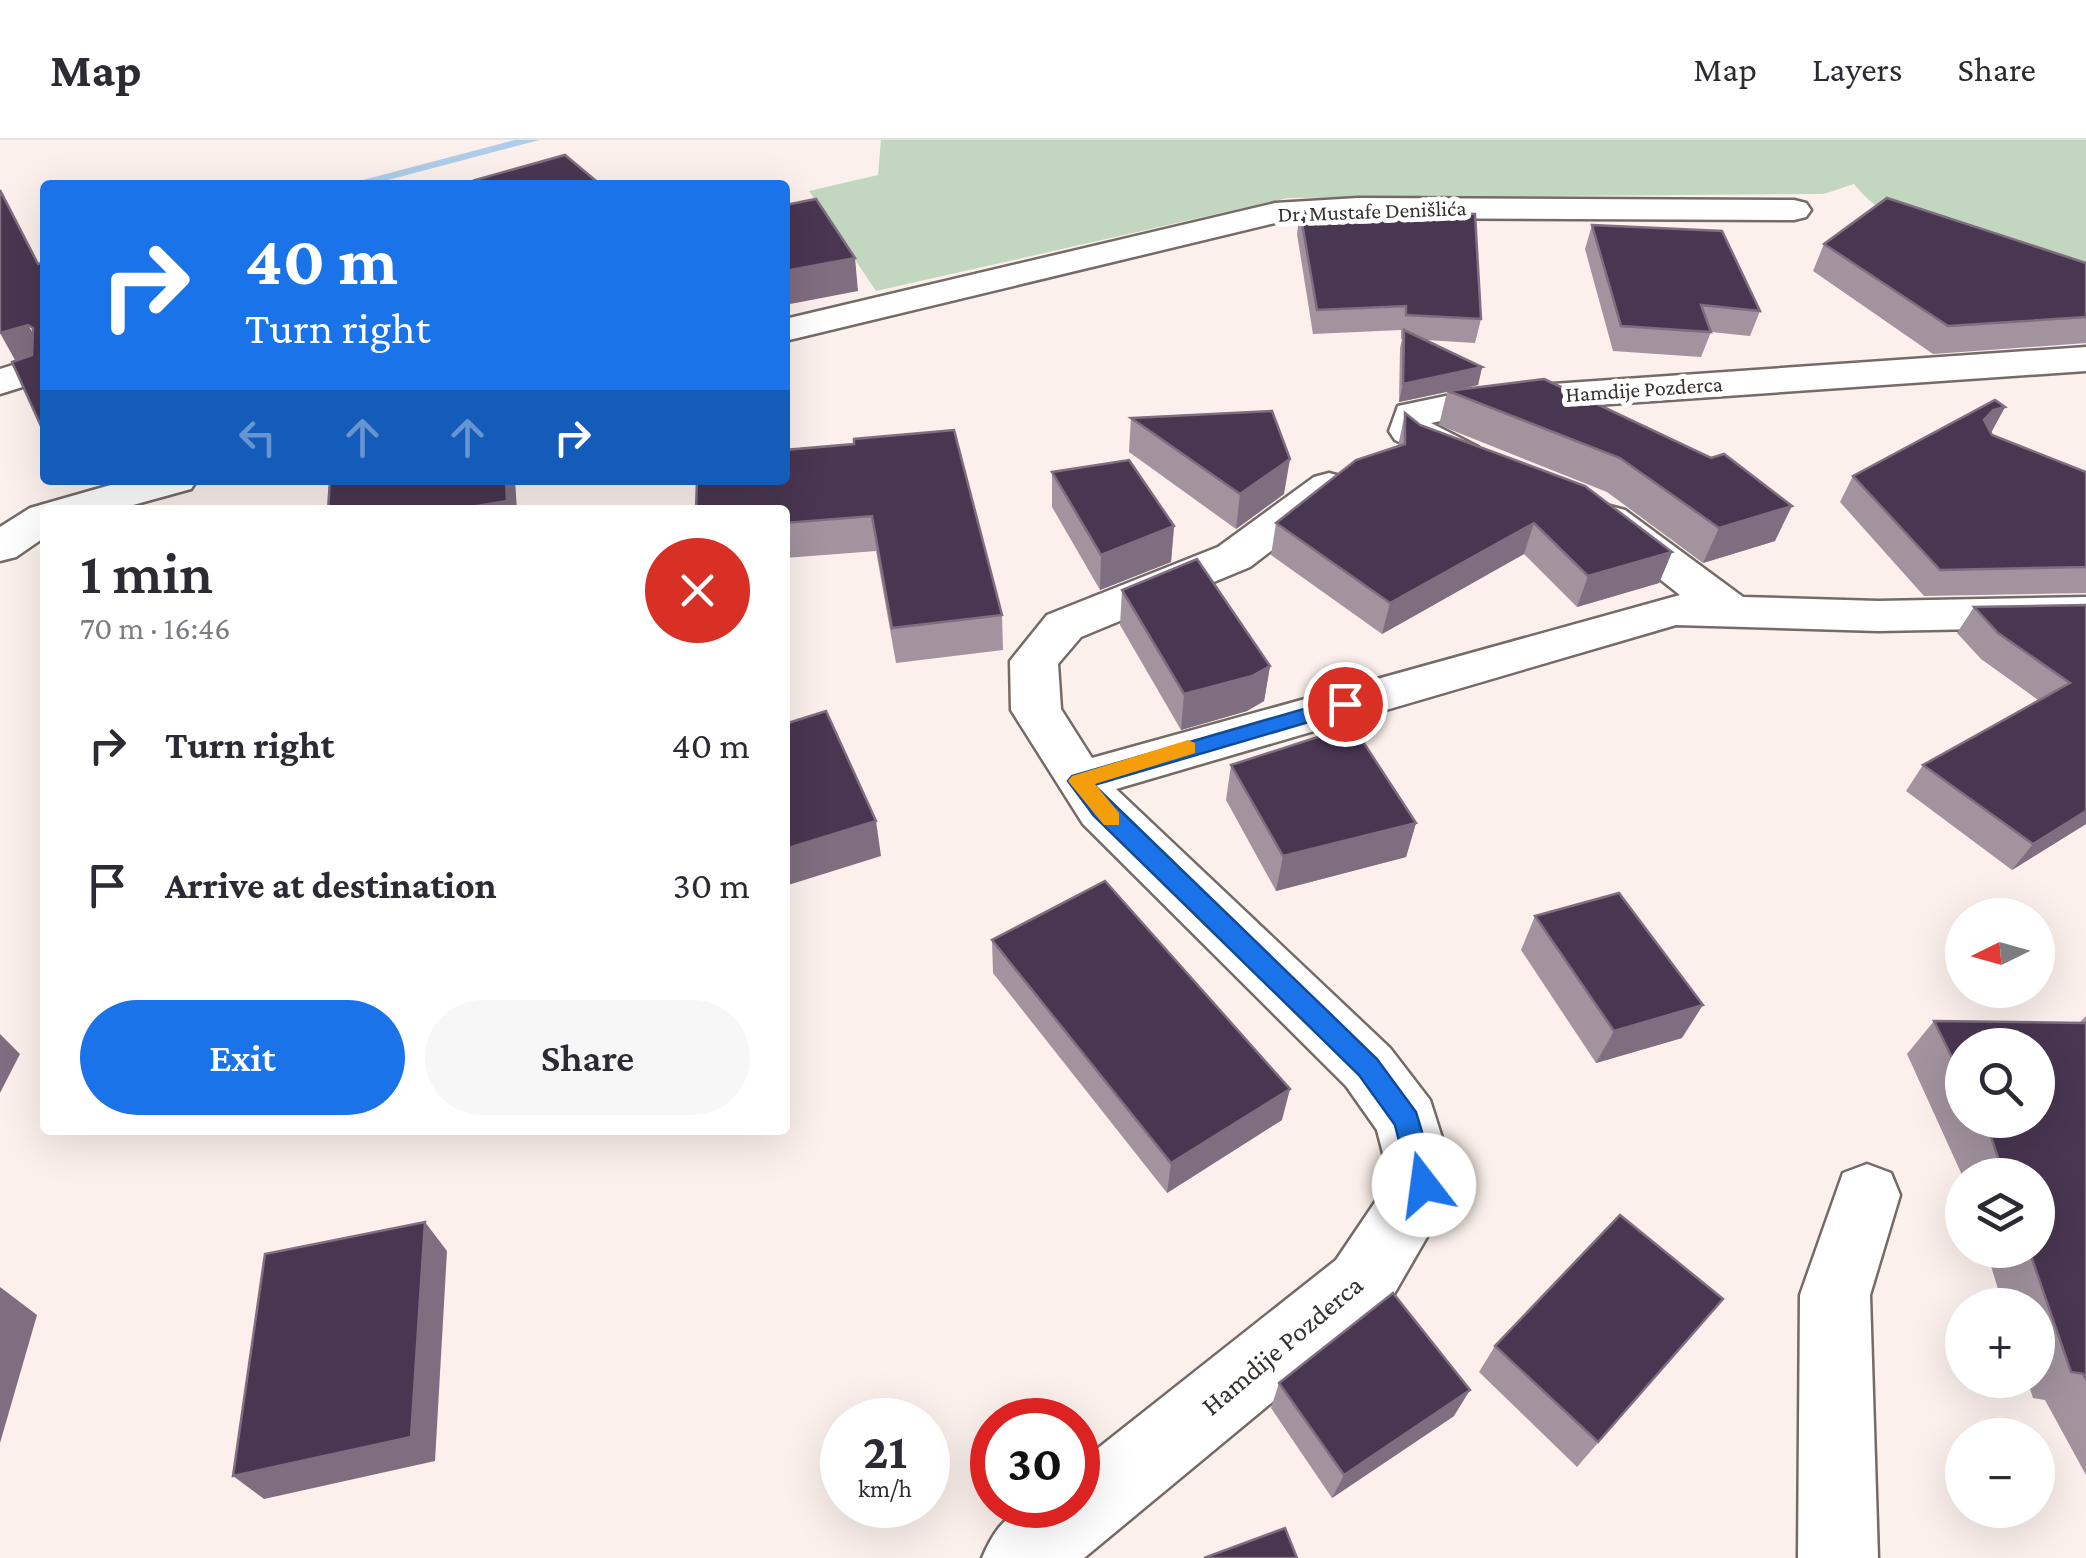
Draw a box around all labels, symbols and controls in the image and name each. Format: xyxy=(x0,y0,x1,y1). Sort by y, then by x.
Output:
text: Map xyxy=(50,43,142,96)
text: Map xyxy=(1693,50,1757,89)
text: Layers xyxy=(1812,50,1903,89)
text: Share xyxy=(1958,50,2036,89)
street label: Dr. Mustafe Denišlića xyxy=(1277,195,1467,227)
icon: right xyxy=(80,220,210,350)
text: 40 m xyxy=(245,221,398,299)
text: Turn right xyxy=(245,303,430,353)
street label: Hamdije Pozderca xyxy=(1564,371,1724,407)
icon: left xyxy=(230,410,285,465)
icon: ahead xyxy=(335,410,390,465)
icon: ahead xyxy=(440,410,495,465)
icon: right xyxy=(545,410,600,465)
button: close xyxy=(645,538,750,643)
text: 1 min xyxy=(80,539,213,606)
text: 70 m · 16:46 xyxy=(80,610,231,646)
pin xyxy=(1303,662,1388,747)
icon: arrive xyxy=(1318,677,1373,732)
icon: right xyxy=(80,718,135,773)
text: Turn right xyxy=(165,724,334,766)
text: 40 m xyxy=(671,724,750,766)
icon: arrive xyxy=(80,858,135,913)
text: Arrive at destination xyxy=(165,864,497,906)
text: 30 m xyxy=(673,864,750,906)
north arrow xyxy=(1945,898,2055,1008)
map controls xyxy=(1945,898,2055,1528)
button: Exit xyxy=(80,1000,405,1115)
button: Share xyxy=(425,1000,750,1115)
button: search xyxy=(1945,1028,2055,1138)
position arrow xyxy=(1372,1133,1476,1237)
button: layers xyxy=(1945,1158,2055,1268)
street label: Hamdije Pozderca xyxy=(1195,1269,1369,1421)
button: + xyxy=(1945,1288,2055,1398)
speed limit sign: 30 xyxy=(970,1398,1100,1528)
button: − xyxy=(1945,1418,2055,1528)
text: 21 xyxy=(863,1423,907,1479)
text: km/h xyxy=(858,1475,912,1502)

